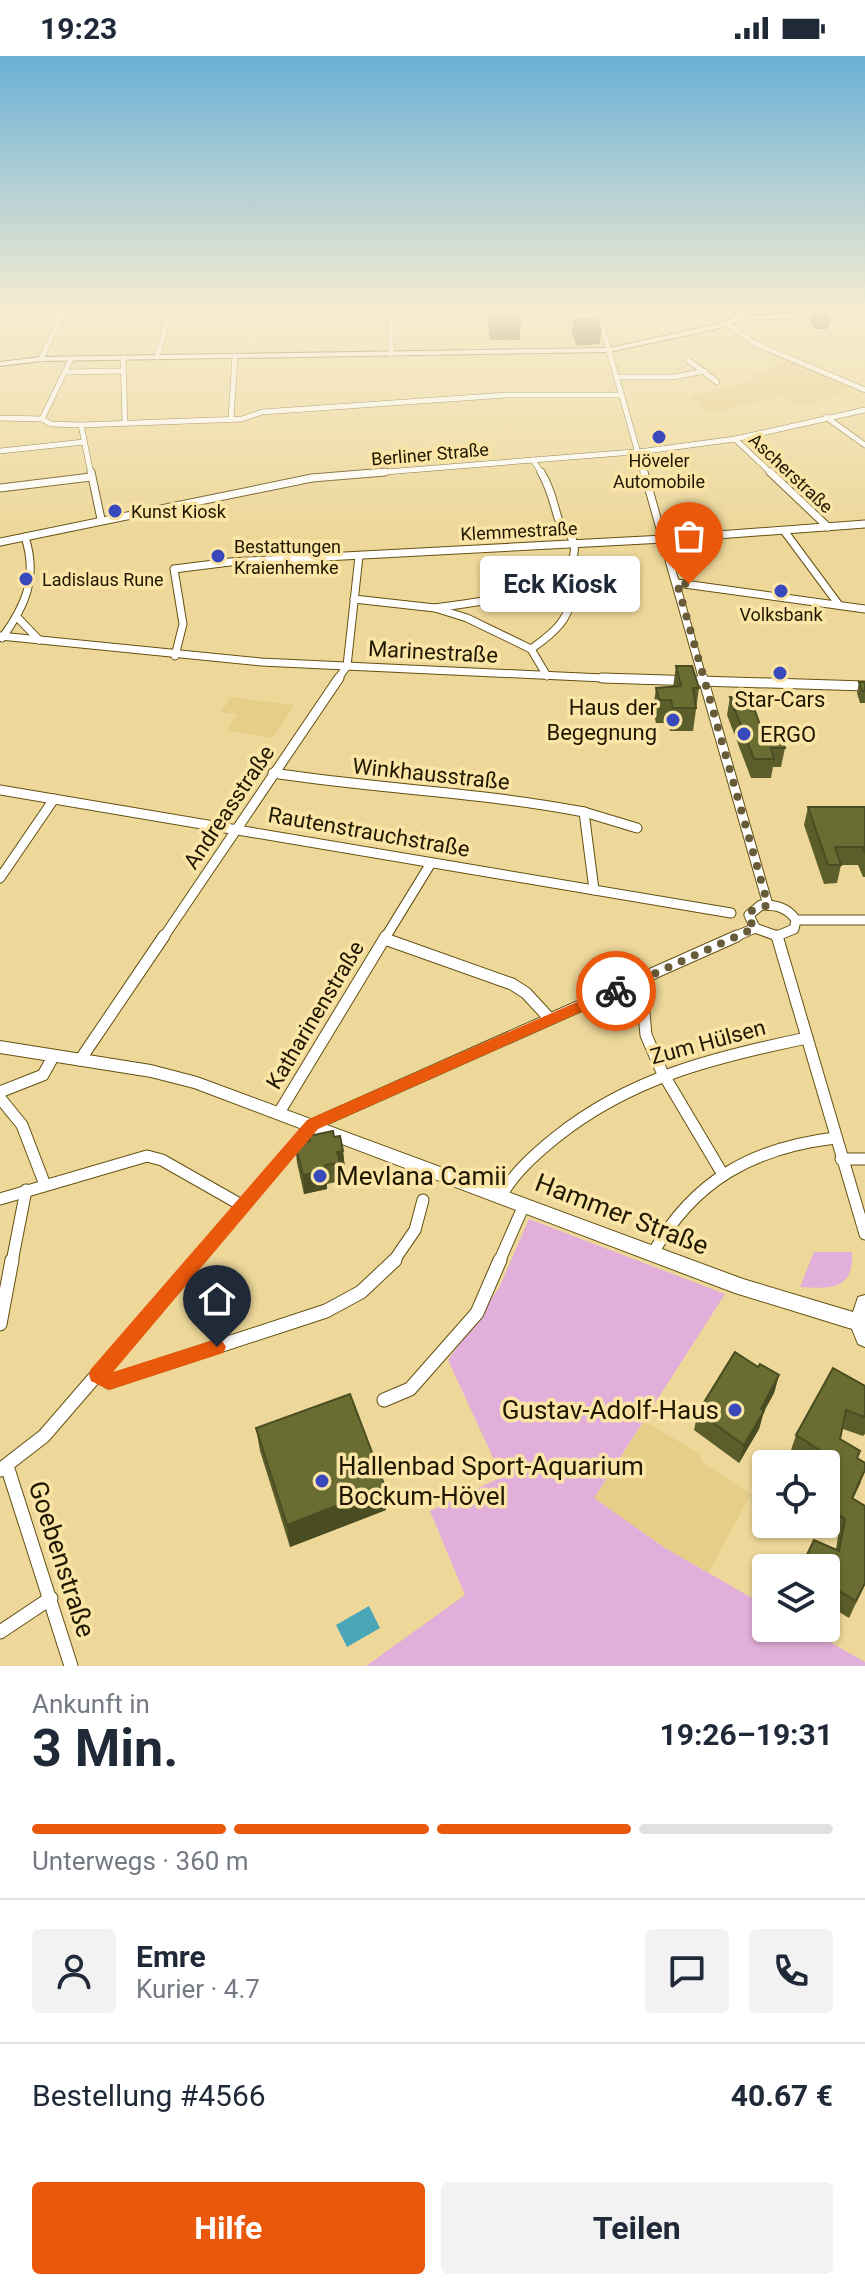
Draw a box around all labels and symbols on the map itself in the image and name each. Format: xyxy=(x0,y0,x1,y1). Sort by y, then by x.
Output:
marker: Höveler Automobile xyxy=(650,428,668,446)
street label: Ascherstraße xyxy=(745,429,837,517)
street label: Berliner Straße xyxy=(370,438,490,470)
place label: Höveler Automobile xyxy=(613,450,705,492)
place label: Kunst Kiosk xyxy=(131,501,227,522)
marker: Kunst Kiosk xyxy=(106,502,124,520)
pin xyxy=(655,502,723,584)
street label: Klemmestraße xyxy=(460,517,578,545)
place label: Bestattungen Kraienhemke xyxy=(234,536,341,578)
marker: Bestattungen Kraienhemke xyxy=(209,547,227,565)
callout: Eck Kiosk xyxy=(481,556,641,612)
place label: Ladislaus Rune xyxy=(42,569,164,590)
marker: Ladislaus Rune xyxy=(17,570,35,588)
marker: Volksbank xyxy=(772,582,790,600)
place label: Volksbank xyxy=(739,604,823,625)
street label: Marinestraße xyxy=(367,636,499,668)
marker: Star-Cars xyxy=(771,664,789,682)
place label: Star-Cars xyxy=(735,687,825,712)
place label: Haus der Begegnung xyxy=(546,695,658,745)
marker: Haus der Begegnung xyxy=(664,711,682,729)
place label: ERGO xyxy=(760,722,816,747)
marker: ERGO xyxy=(735,725,753,743)
street label: Andreasstraße xyxy=(179,741,279,873)
street label: Winkhausstraße xyxy=(351,753,511,795)
street label: Rautenstrauchstraße xyxy=(266,802,472,862)
street label: Katharinenstraße xyxy=(261,937,369,1093)
courier xyxy=(576,951,656,1031)
street label: Zum Hülsen xyxy=(648,1015,768,1069)
place label: Mevlana Camii xyxy=(336,1161,507,1191)
marker: Mevlana Camii xyxy=(311,1167,329,1185)
street label: Hammer Straße xyxy=(531,1167,713,1261)
pin xyxy=(183,1265,251,1347)
place label: Gustav-Adolf-Haus xyxy=(502,1395,719,1425)
marker: Gustav-Adolf-Haus xyxy=(726,1401,744,1419)
place label: Hallenbad Sport-Aquarium Bockum-Hövel xyxy=(338,1451,644,1511)
marker: Hallenbad Sport-Aquarium Bockum-Hövel xyxy=(313,1472,331,1490)
street label: Goebenstraße xyxy=(23,1477,101,1641)

